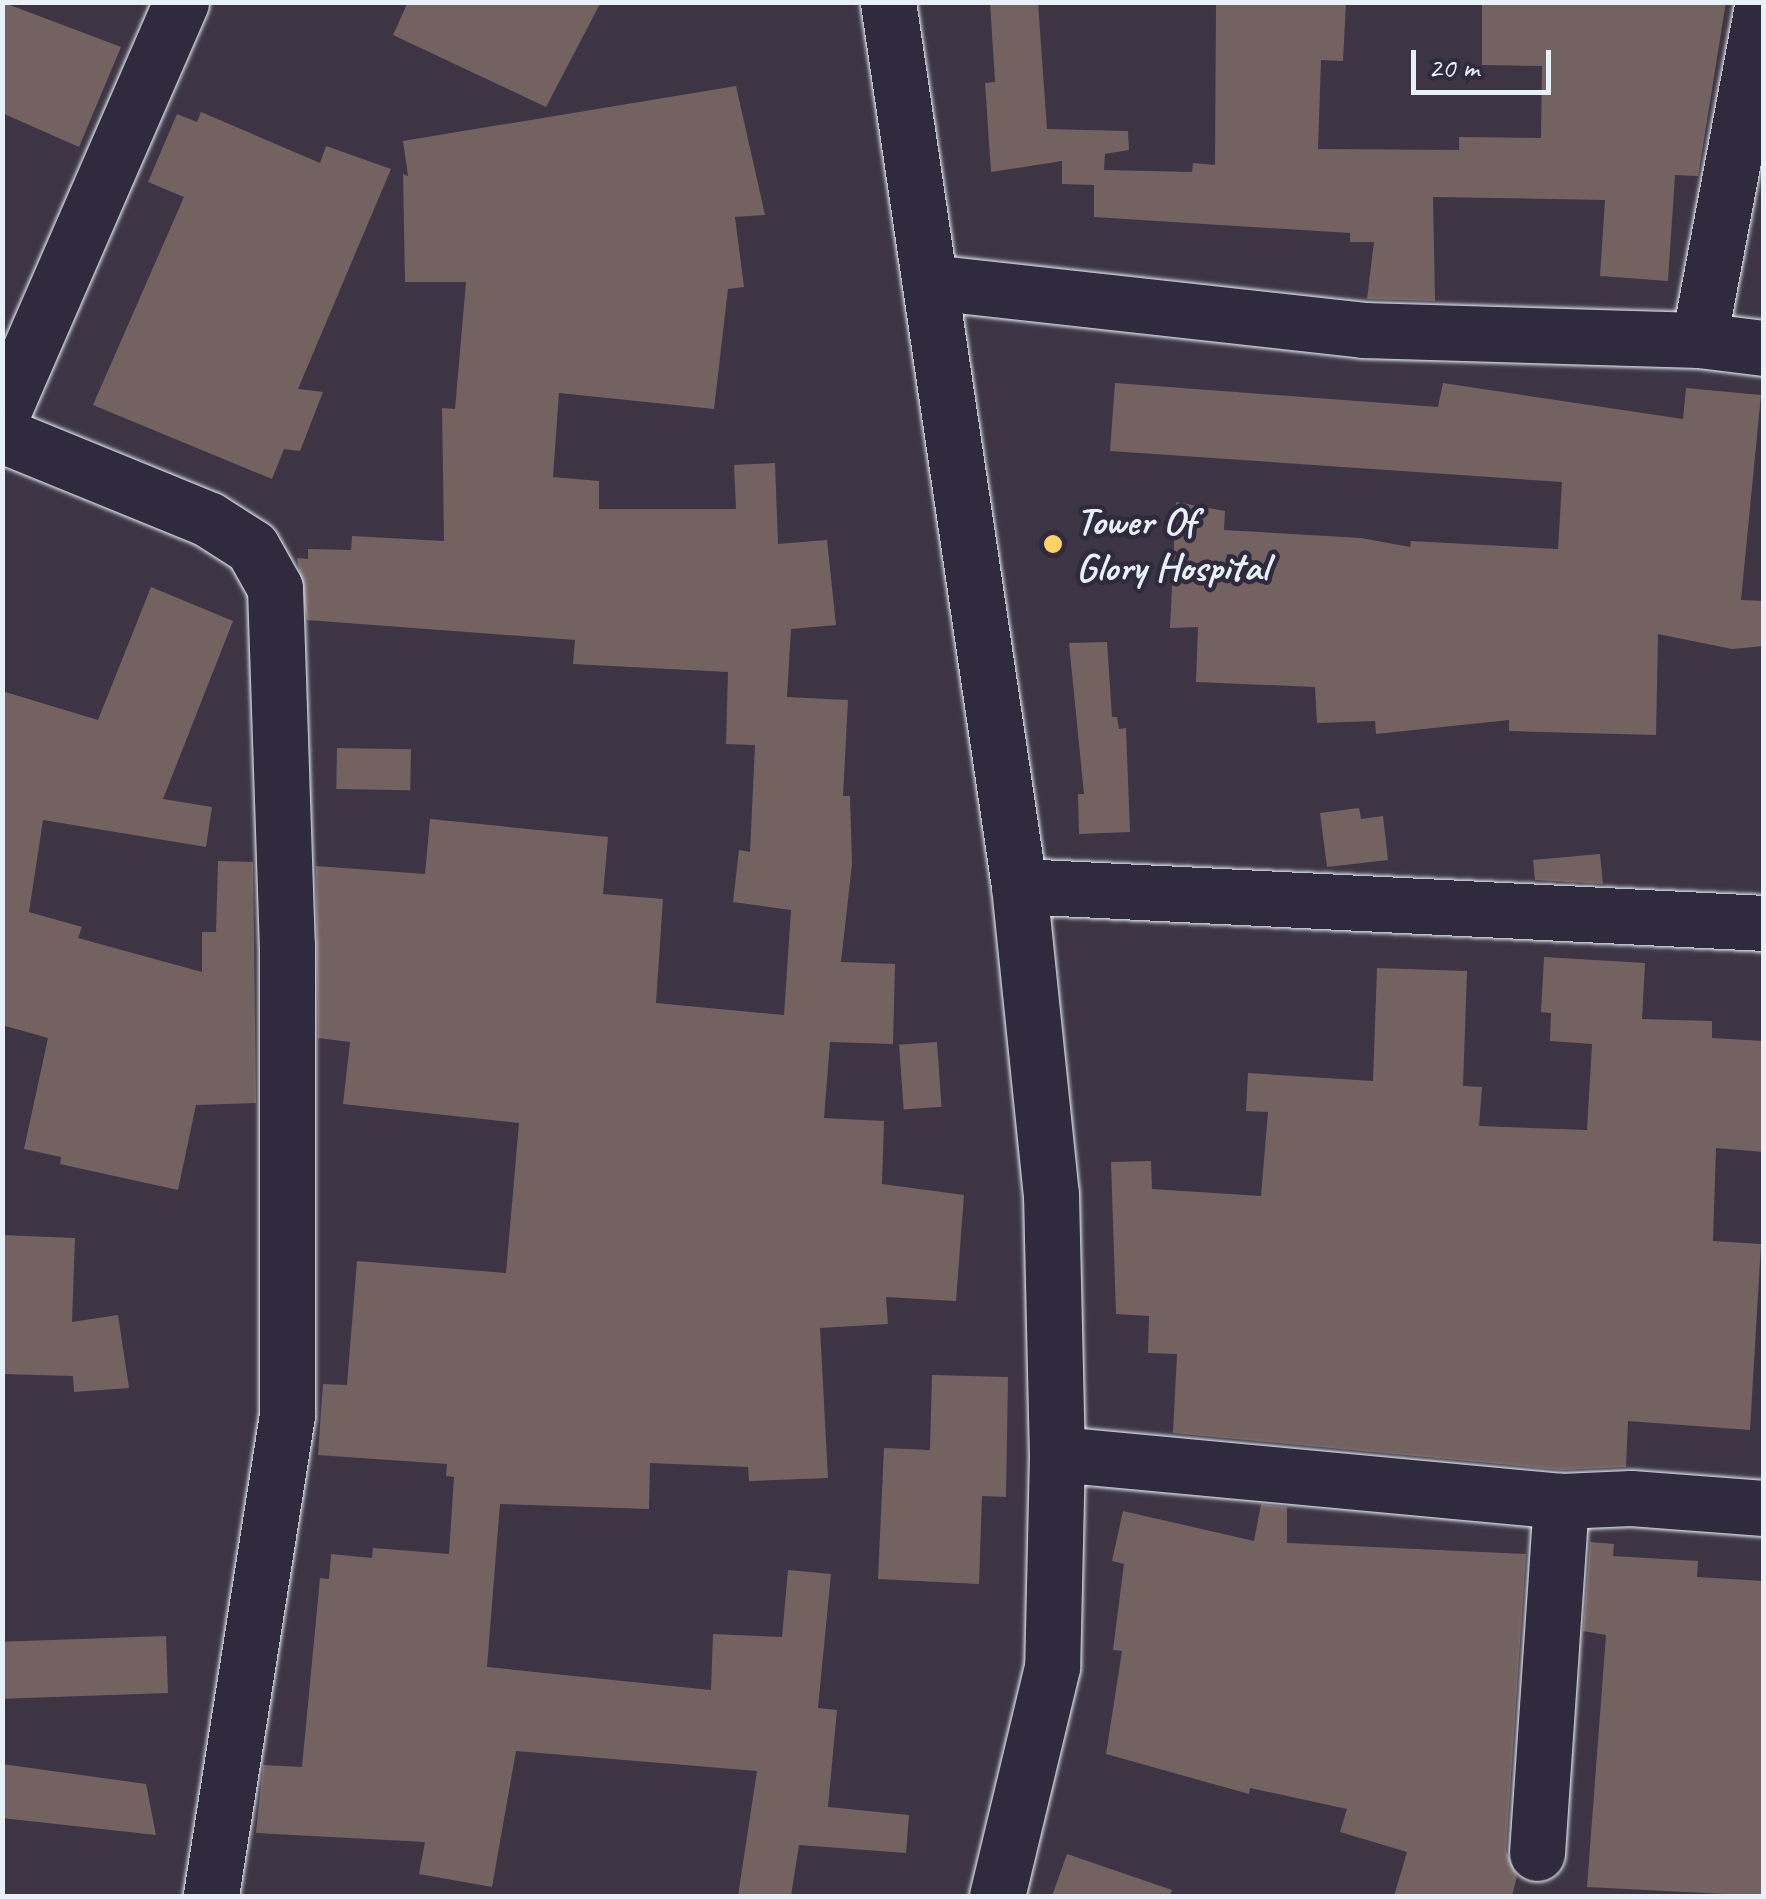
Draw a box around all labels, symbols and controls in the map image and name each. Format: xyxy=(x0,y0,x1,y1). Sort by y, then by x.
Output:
scale bar xyxy=(1416,30,1556,92)
text: 20 m xyxy=(1428,48,1479,86)
place label: Tower Of Glory Hospital xyxy=(1076,497,1267,591)
marker: Tower Of Glory Hospital xyxy=(1040,531,1066,557)

